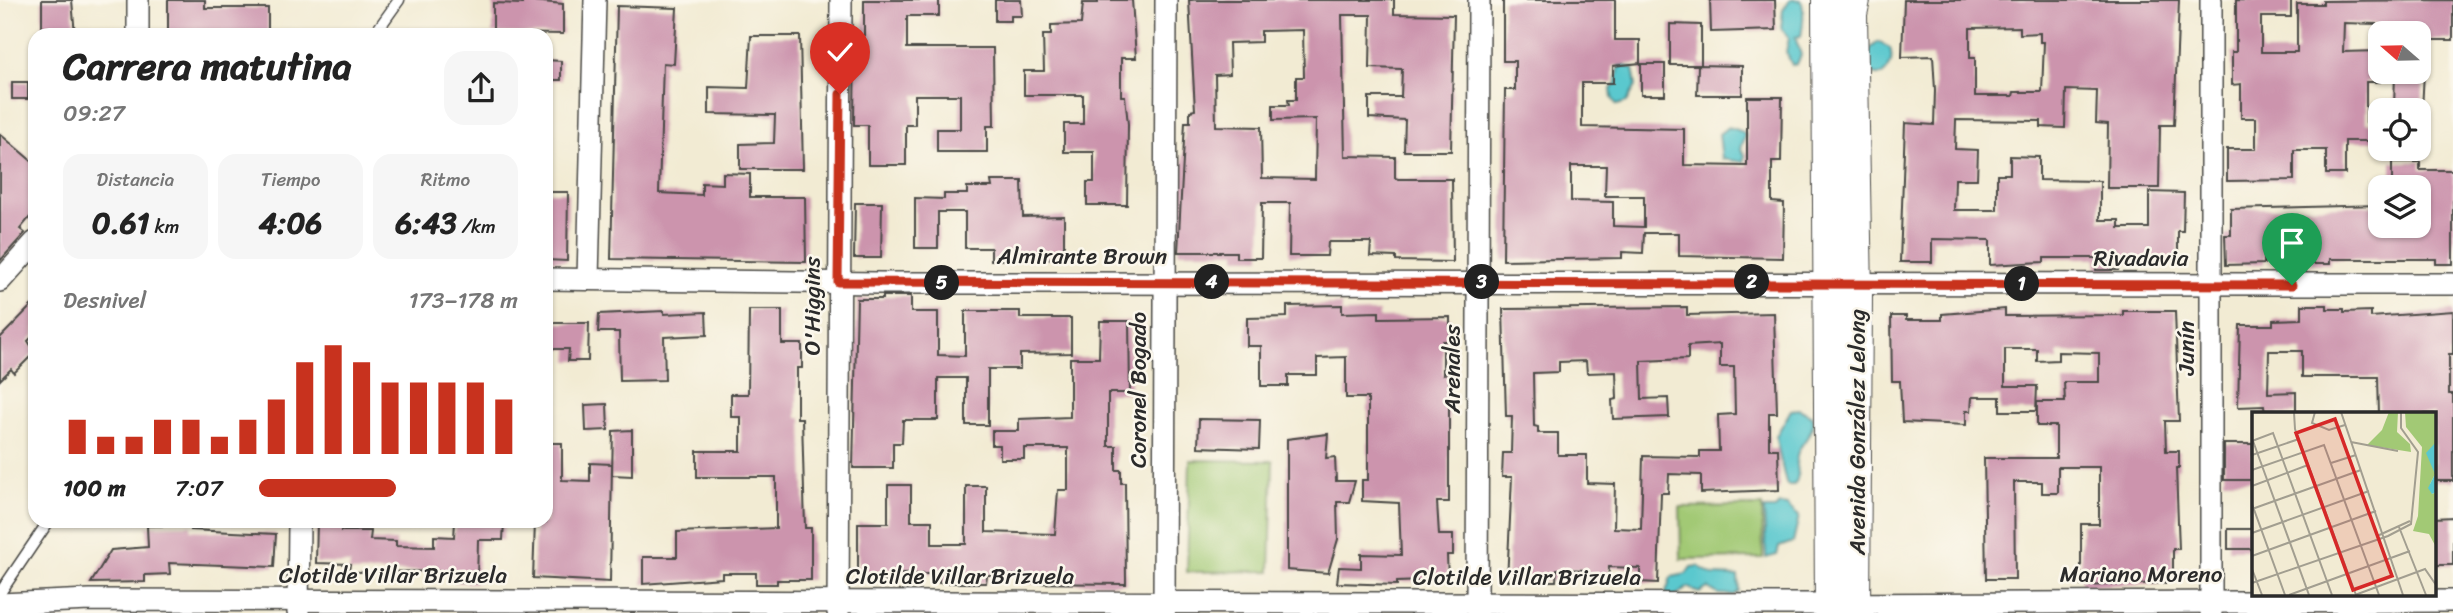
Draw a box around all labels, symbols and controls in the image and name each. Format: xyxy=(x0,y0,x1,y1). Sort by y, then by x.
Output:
north arrow xyxy=(2368,21,2431,84)
map controls xyxy=(2368,21,2431,238)
pin xyxy=(810,22,870,94)
text: Carrera matutina xyxy=(63,33,352,100)
icon: check xyxy=(821,33,859,71)
button: share xyxy=(444,51,518,125)
text: 09:27 xyxy=(63,93,125,134)
button: locate xyxy=(2368,98,2431,161)
text: Distancia xyxy=(97,163,174,196)
text: Tiempo xyxy=(261,163,320,196)
text: Ritmo xyxy=(421,163,470,196)
button: layers xyxy=(2368,175,2431,238)
text: 0.61 xyxy=(92,196,150,250)
text: 4:06 xyxy=(259,196,322,250)
text: 6:43 xyxy=(395,196,457,250)
text: km xyxy=(150,210,179,243)
text: /km xyxy=(457,210,496,243)
pin xyxy=(2262,213,2322,285)
icon: arrive xyxy=(2273,224,2311,262)
street label: Almirante Brown xyxy=(996,236,1167,277)
street label: Rivadavia xyxy=(2094,238,2189,279)
street label: O'Higgins xyxy=(792,256,833,355)
pin: 4 xyxy=(1194,264,1230,300)
pin: 3 xyxy=(1464,264,1500,300)
pin: 2 xyxy=(1734,264,1770,300)
text: 4 xyxy=(1206,265,1217,298)
text: 3 xyxy=(1476,265,1487,298)
text: 2 xyxy=(1746,265,1757,298)
pin: 5 xyxy=(925,266,960,300)
text: 5 xyxy=(936,266,947,299)
pin: 1 xyxy=(2004,266,2039,302)
text: 1 xyxy=(2017,267,2026,300)
text: Desnivel xyxy=(63,280,146,321)
text: 173–178 m xyxy=(409,280,518,321)
street label: Avenida González Lelong xyxy=(1837,309,1878,556)
street label: Coronel Bogado xyxy=(1118,312,1159,468)
street label: Junín xyxy=(2166,321,2207,376)
street label: Arenales xyxy=(1432,324,1473,414)
inset map xyxy=(2252,412,2436,596)
text: 100 m xyxy=(63,468,126,509)
text: 7:07 xyxy=(175,468,223,509)
street label: Mariano Moreno xyxy=(2060,554,2223,595)
street label: Clotilde Villar Brizuela xyxy=(279,555,508,596)
street label: Clotilde Villar Brizuela xyxy=(846,556,1075,597)
street label: Clotilde Villar Brizuela xyxy=(1413,557,1642,598)

